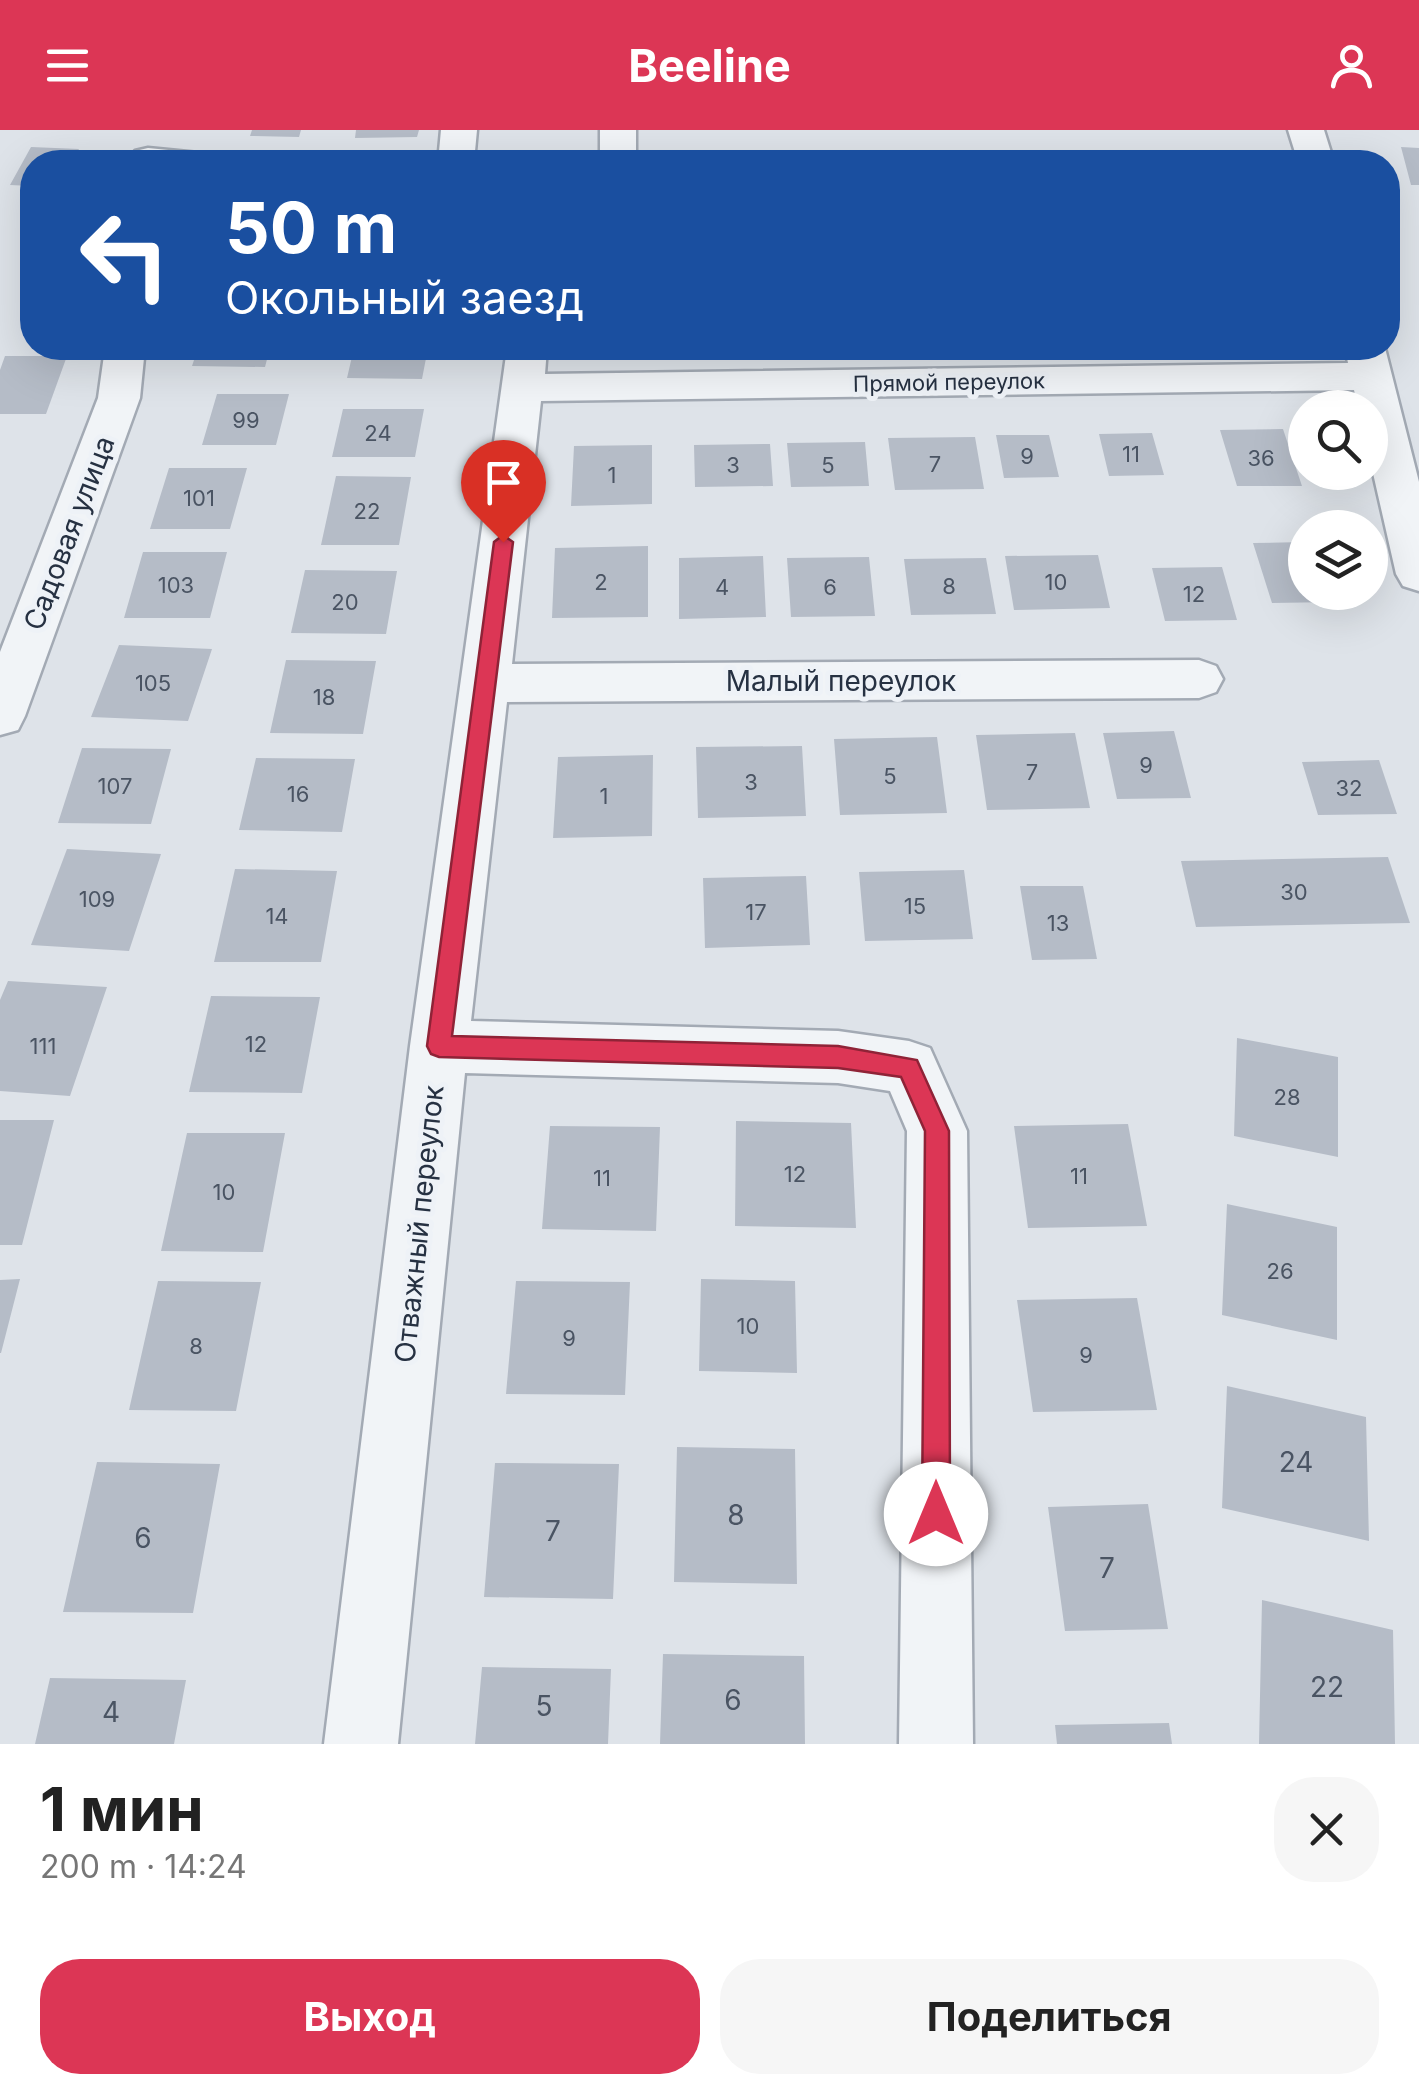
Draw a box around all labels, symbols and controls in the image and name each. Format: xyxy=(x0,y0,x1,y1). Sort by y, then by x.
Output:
icon: menu xyxy=(40,38,95,93)
text: Beeline xyxy=(628,38,791,93)
icon: person xyxy=(1324,38,1379,93)
text: 50 m xyxy=(225,185,397,270)
icon: left xyxy=(60,190,190,320)
text: Окольный заезд xyxy=(225,270,584,325)
street label: Прямой переулок xyxy=(853,367,1045,397)
map controls xyxy=(1288,390,1388,610)
button: search xyxy=(1288,390,1388,490)
house number: 99 xyxy=(232,407,260,433)
house number: 24 xyxy=(364,420,392,446)
street label: Садовая улица xyxy=(16,431,122,635)
pin xyxy=(461,440,546,543)
house number: 11 xyxy=(1122,441,1140,467)
house number: 9 xyxy=(1020,443,1034,469)
house number: 36 xyxy=(1247,445,1275,471)
house number: 7 xyxy=(929,451,941,477)
house number: 3 xyxy=(726,452,740,478)
house number: 5 xyxy=(821,452,835,478)
icon: arrive xyxy=(476,455,531,510)
house number: 1 xyxy=(608,462,616,488)
house number: 101 xyxy=(183,485,215,511)
house number: 22 xyxy=(354,498,380,524)
button: layers xyxy=(1288,510,1388,610)
house number: 2 xyxy=(594,569,608,595)
house number: 10 xyxy=(1045,569,1067,595)
house number: 103 xyxy=(158,572,194,598)
house number: 8 xyxy=(942,573,956,599)
house number: 4 xyxy=(715,574,729,600)
house number: 6 xyxy=(823,574,837,600)
house number: 12 xyxy=(1183,581,1205,607)
house number: 20 xyxy=(331,589,359,615)
street label: Малый переулок xyxy=(726,664,956,698)
house number: 105 xyxy=(135,670,171,696)
house number: 18 xyxy=(313,684,335,710)
house number: 9 xyxy=(1139,752,1153,778)
house number: 7 xyxy=(1026,759,1038,785)
house number: 5 xyxy=(883,763,897,789)
house number: 3 xyxy=(744,769,758,795)
house number: 107 xyxy=(98,773,132,799)
house number: 32 xyxy=(1335,775,1363,801)
house number: 16 xyxy=(287,781,309,807)
house number: 1 xyxy=(600,783,608,809)
house number: 30 xyxy=(1280,879,1308,905)
house number: 109 xyxy=(79,886,115,912)
house number: 15 xyxy=(904,893,926,919)
house number: 17 xyxy=(745,899,767,925)
house number: 14 xyxy=(265,903,289,929)
house number: 13 xyxy=(1047,910,1069,936)
house number: 12 xyxy=(245,1031,267,1057)
house number: 111 xyxy=(30,1033,56,1059)
street label: Отважный переулок xyxy=(388,1084,450,1364)
house number: 28 xyxy=(1273,1084,1301,1110)
house number: 12 xyxy=(784,1161,806,1187)
house number: 11 xyxy=(1070,1163,1088,1189)
house number: 11 xyxy=(593,1165,611,1191)
house number: 10 xyxy=(213,1179,235,1205)
house number: 26 xyxy=(1266,1258,1294,1284)
house number: 10 xyxy=(737,1313,759,1339)
house number: 9 xyxy=(562,1325,576,1351)
house number: 8 xyxy=(189,1333,203,1359)
house number: 9 xyxy=(1079,1342,1093,1368)
house number: 24 xyxy=(1279,1445,1313,1479)
position arrow xyxy=(884,1462,988,1566)
house number: 8 xyxy=(727,1498,745,1532)
house number: 7 xyxy=(545,1514,561,1548)
house number: 6 xyxy=(134,1521,152,1555)
house number: 7 xyxy=(1099,1551,1115,1585)
house number: 22 xyxy=(1310,1670,1344,1704)
house number: 6 xyxy=(724,1683,742,1717)
house number: 5 xyxy=(535,1689,553,1723)
house number: 4 xyxy=(102,1695,120,1729)
text: 1 мин xyxy=(40,1773,204,1845)
button: close xyxy=(1274,1777,1379,1882)
text: 200 m · 14:24 xyxy=(40,1847,247,1886)
button: Выход xyxy=(40,1959,700,2074)
button: Поделиться xyxy=(720,1959,1379,2074)

